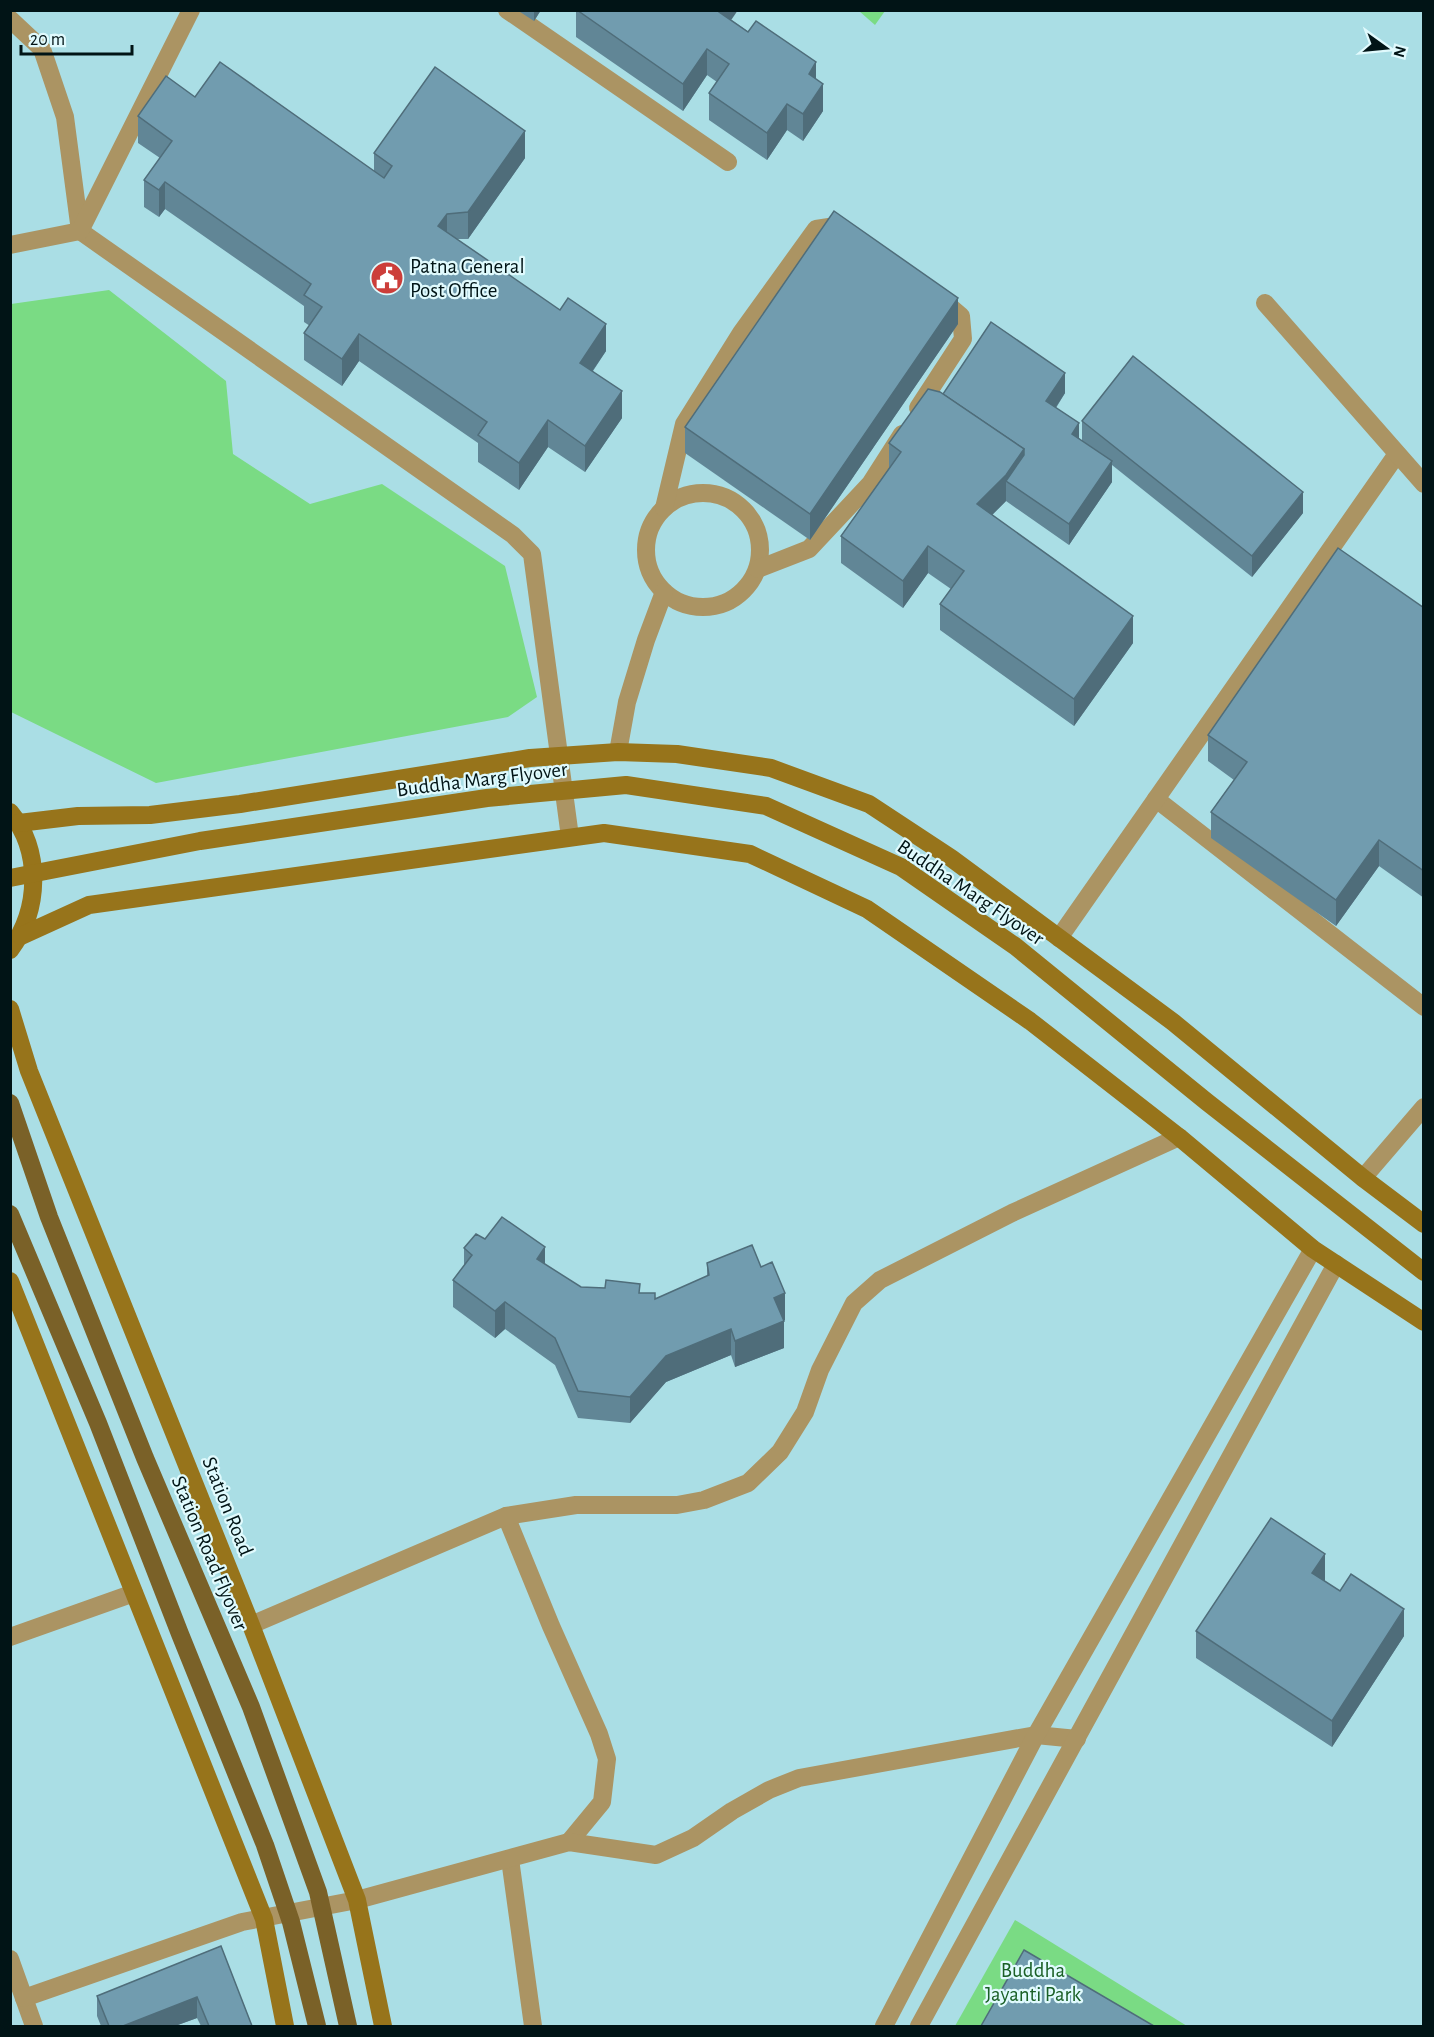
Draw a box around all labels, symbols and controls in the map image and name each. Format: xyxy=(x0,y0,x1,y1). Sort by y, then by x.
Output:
scale bar xyxy=(21,18,132,56)
north arrow xyxy=(1356,18,1416,78)
text: 20 m xyxy=(30,31,65,49)
text: N xyxy=(1390,44,1409,59)
place label: Patna General Post Office xyxy=(410,256,525,301)
public building icon: Patna General Post Office xyxy=(369,260,405,296)
street label: Buddha Marg Flyover xyxy=(395,759,569,800)
street label: Buddha Marg Flyover xyxy=(893,836,1048,949)
street label: Station Road xyxy=(198,1454,257,1559)
street label: Station Road Flyover xyxy=(167,1473,252,1634)
park label: Buddha Jayanti Park xyxy=(985,1960,1081,2005)

